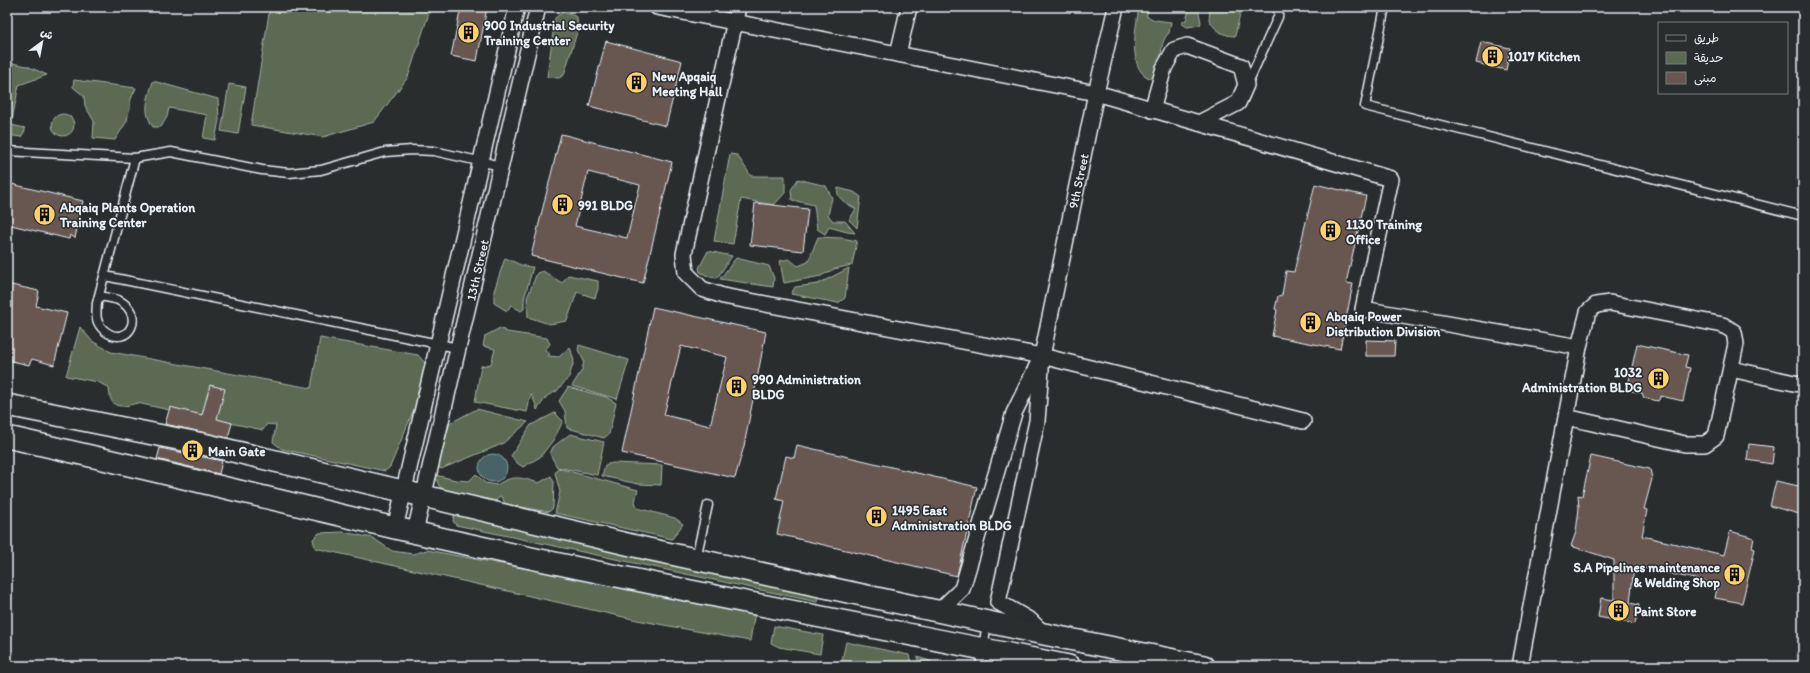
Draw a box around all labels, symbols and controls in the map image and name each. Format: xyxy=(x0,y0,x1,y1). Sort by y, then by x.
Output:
place label: 900 Industrial Security Training Center xyxy=(483,18,615,49)
building icon: 900 Industrial Security Training Center xyxy=(456,19,482,45)
north arrow xyxy=(22,22,62,62)
legend xyxy=(1658,22,1788,94)
text: ش xyxy=(38,25,56,43)
text: طريق xyxy=(1694,31,1719,45)
building icon: 1017 Kitchen xyxy=(1480,43,1506,69)
place label: 1017 Kitchen xyxy=(1508,49,1581,64)
text: حديقة xyxy=(1694,51,1723,65)
place label: New Apqaiq Meeting Hall xyxy=(652,69,723,100)
building icon: New Apqaiq Meeting Hall xyxy=(623,70,649,96)
text: مبنى xyxy=(1694,71,1717,86)
street label: 9th Street xyxy=(1065,152,1092,210)
building icon: 991 BLDG xyxy=(549,192,575,218)
place label: 991 BLDG xyxy=(578,198,633,213)
place label: Abqaiq Plants Operation Training Center xyxy=(59,200,196,231)
building icon: Abqaiq Plants Operation Training Center xyxy=(31,201,57,227)
place label: 1130 Training Office xyxy=(1346,217,1422,247)
building icon: 1130 Training Office xyxy=(1318,218,1344,244)
street label: 13th Street xyxy=(463,238,492,302)
place label: Abqaiq Power Distribution Division xyxy=(1325,309,1441,339)
building icon: Abqaiq Power Distribution Division xyxy=(1297,310,1323,336)
place label: 1032 Administration BLDG xyxy=(1521,365,1642,395)
building icon: 1032 Administration BLDG xyxy=(1645,366,1671,392)
place label: 990 Administration BLDG xyxy=(752,372,862,402)
building icon: 990 Administration BLDG xyxy=(724,373,750,399)
building icon: Main Gate xyxy=(179,438,205,464)
place label: Main Gate xyxy=(208,444,265,459)
place label: 1495 East Administration BLDG xyxy=(891,503,1012,533)
building icon: 1495 East Administration BLDG xyxy=(863,504,889,530)
place label: S.A Pipelines maintenance & Welding Shop xyxy=(1574,560,1720,591)
building icon: S.A Pipelines maintenance & Welding Shop xyxy=(1722,561,1748,587)
building icon: Paint Store xyxy=(1605,598,1631,624)
place label: Paint Store xyxy=(1634,604,1696,619)

